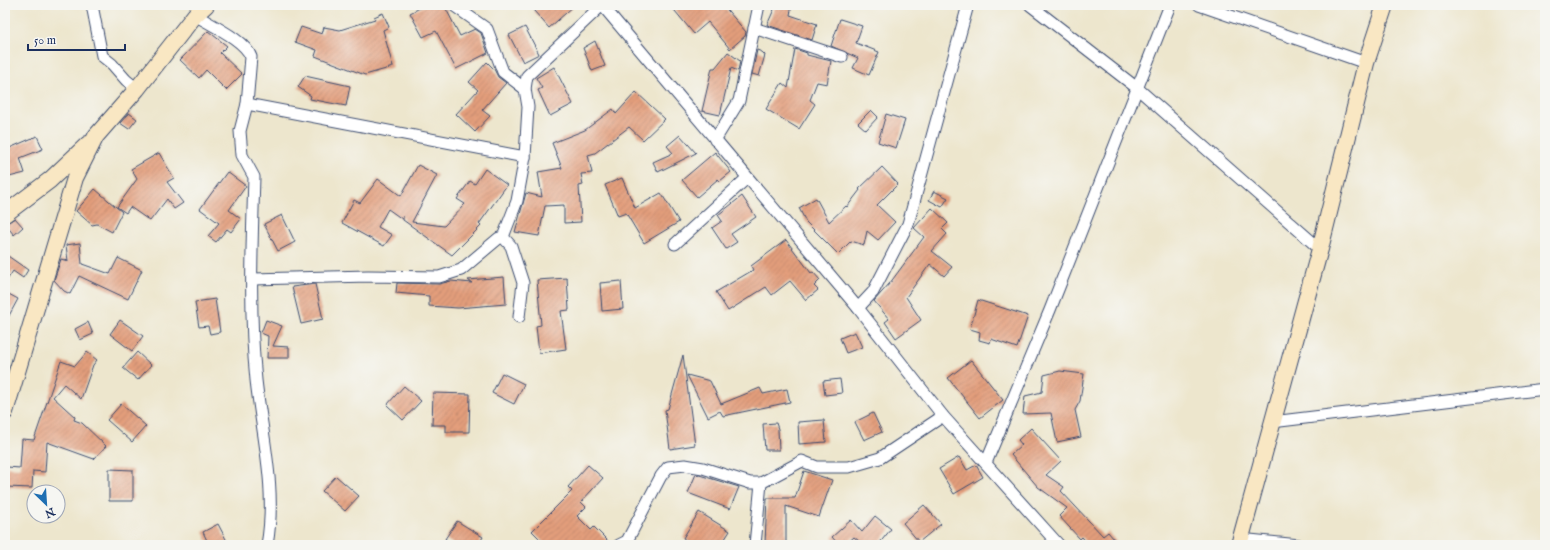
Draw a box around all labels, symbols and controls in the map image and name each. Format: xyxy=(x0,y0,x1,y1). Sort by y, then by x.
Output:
scale bar xyxy=(28,26,125,52)
text: 50 m xyxy=(34,33,56,48)
north arrow xyxy=(26,484,66,524)
text: N xyxy=(42,503,58,521)

